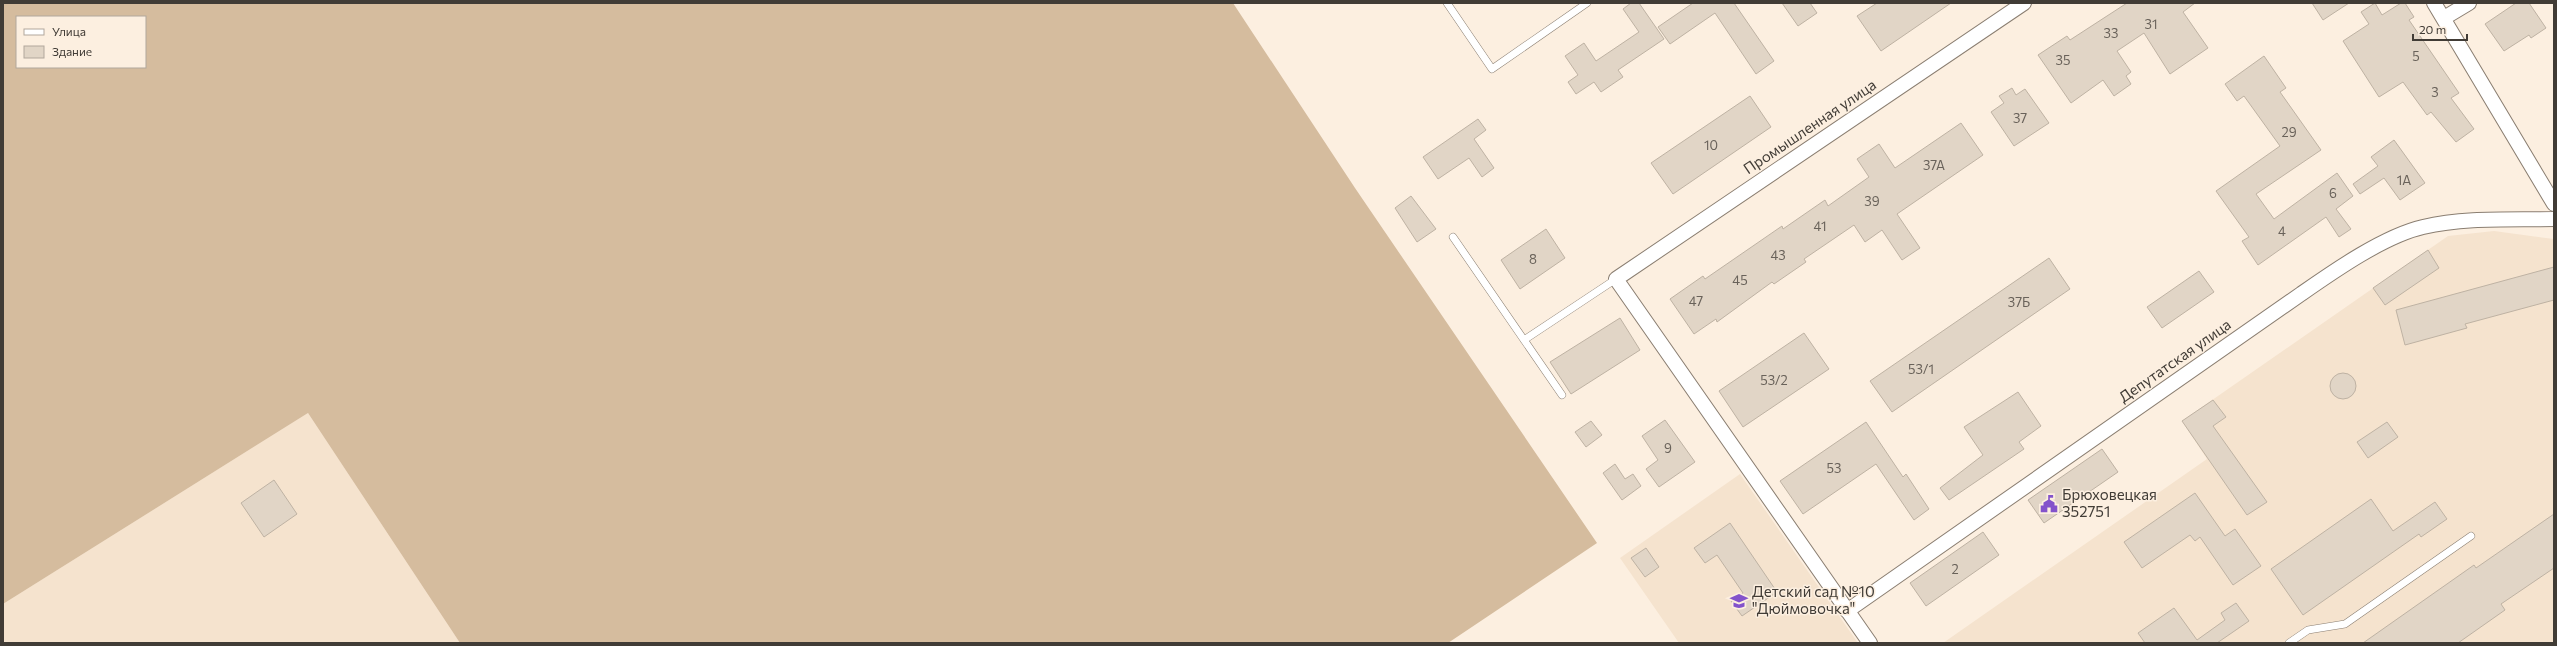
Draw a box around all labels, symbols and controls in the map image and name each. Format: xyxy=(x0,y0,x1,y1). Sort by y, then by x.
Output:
legend xyxy=(16,16,146,68)
house number: 31 xyxy=(2145,16,2157,32)
scale bar xyxy=(2413,16,2467,42)
text: 20 m xyxy=(2419,22,2446,36)
text: Улица xyxy=(52,24,86,38)
house number: 33 xyxy=(2104,25,2118,41)
text: Здание xyxy=(52,44,92,58)
house number: 5 xyxy=(2412,48,2420,64)
house number: 35 xyxy=(2056,52,2070,68)
street label: Промышленная улица xyxy=(1740,75,1879,177)
house number: 3 xyxy=(2431,84,2439,100)
house number: 37 xyxy=(2013,110,2027,126)
house number: 29 xyxy=(2281,124,2297,140)
house number: 10 xyxy=(1704,137,1718,153)
house number: 37А xyxy=(1923,157,1945,173)
house number: 1А xyxy=(2397,172,2411,188)
house number: 6 xyxy=(2329,185,2337,201)
house number: 39 xyxy=(1864,193,1880,209)
house number: 41 xyxy=(1814,218,1826,234)
house number: 4 xyxy=(2278,223,2286,239)
house number: 43 xyxy=(1770,247,1786,263)
house number: 8 xyxy=(1529,251,1537,267)
house number: 45 xyxy=(1732,272,1748,288)
house number: 47 xyxy=(1689,293,1703,309)
house number: 37Б xyxy=(2008,294,2030,310)
street label: Депутатская улица xyxy=(2115,315,2234,406)
house number: 53/1 xyxy=(1908,361,1934,377)
house number: 53/2 xyxy=(1760,372,1788,388)
house number: 9 xyxy=(1664,440,1672,456)
house number: 53 xyxy=(1827,460,1841,476)
place label: Брюховецкая 352751 xyxy=(2062,485,2157,520)
public building icon: Брюховецкая 352751 xyxy=(2039,494,2059,514)
house number: 2 xyxy=(1951,561,1959,577)
place label: Детский сад №10 "Дюймовочка" xyxy=(1752,582,1875,617)
school or university icon: Детский сад №10 "Дюймовочка" xyxy=(1729,591,1749,611)

